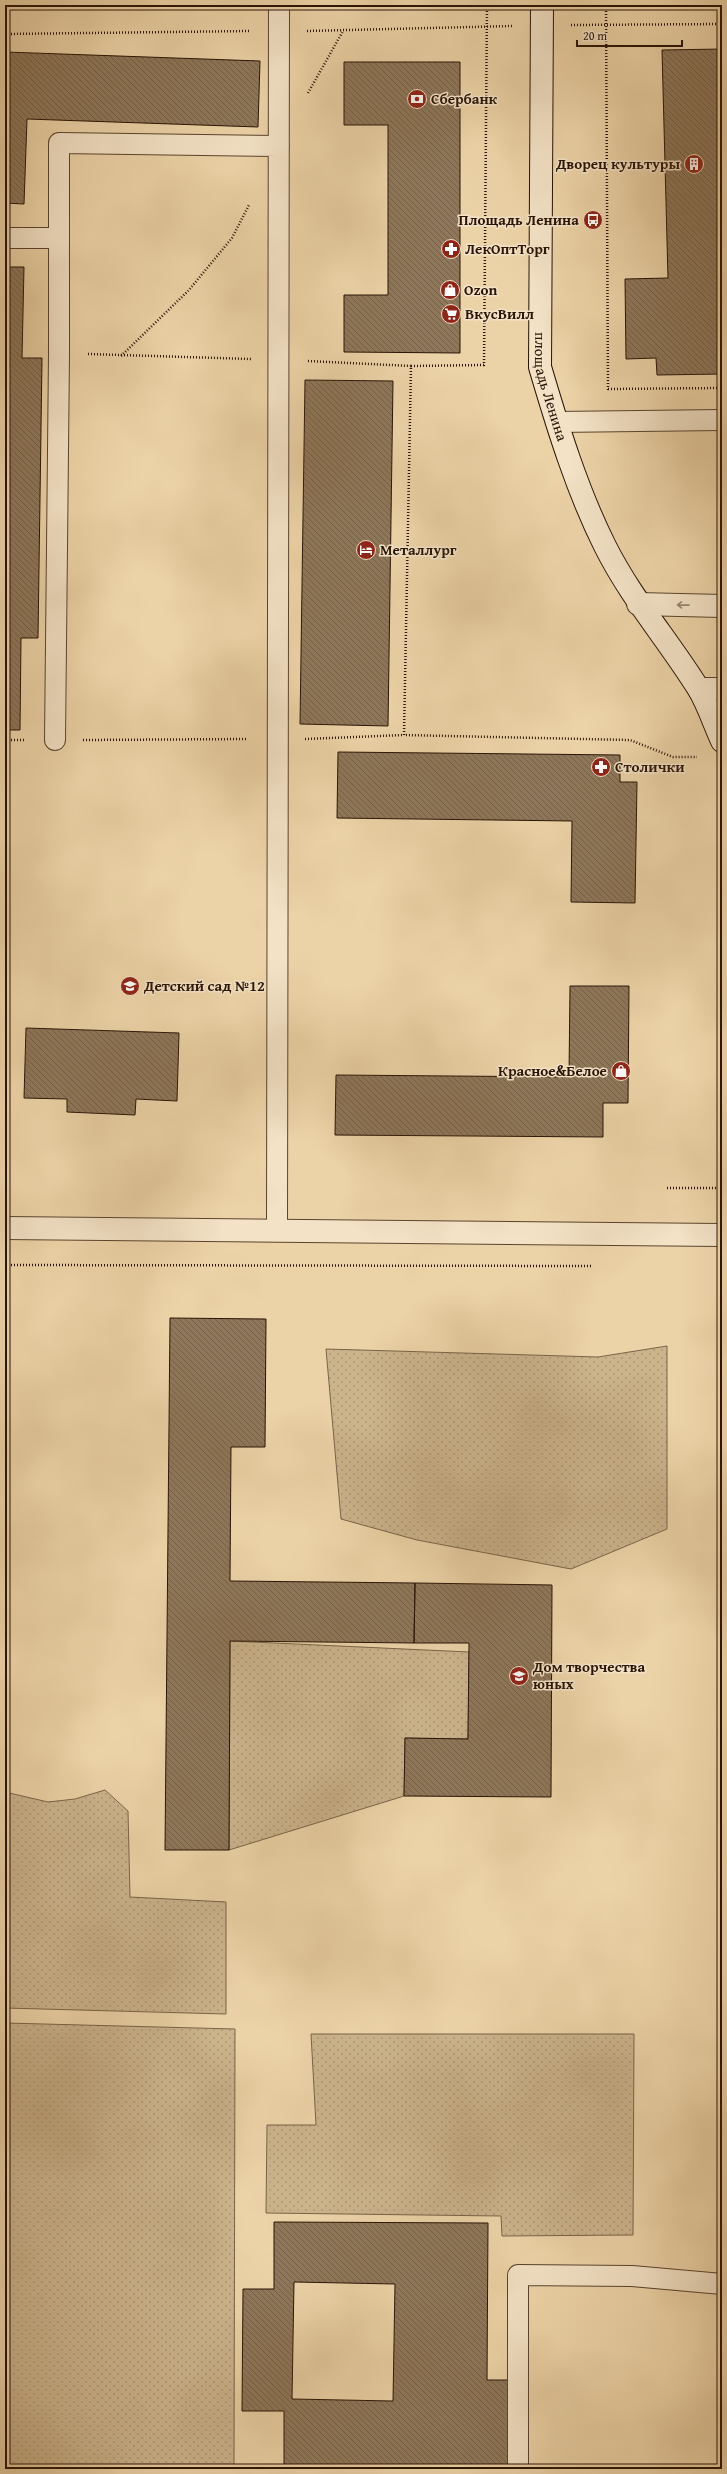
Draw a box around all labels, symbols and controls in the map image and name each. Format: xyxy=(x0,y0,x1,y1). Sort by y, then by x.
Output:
scale bar xyxy=(577,22,682,48)
text: 20 m xyxy=(583,27,607,44)
bank icon: Сбербанк xyxy=(406,88,428,110)
place label: Сбербанк xyxy=(431,88,498,109)
place label: Дворец культуры xyxy=(555,153,680,174)
building icon: Дворец культуры xyxy=(683,153,705,175)
place label: Площадь Ленина xyxy=(459,209,579,230)
bus stop icon: Площадь Ленина xyxy=(582,209,604,231)
pharmacy icon: ЛекОптТорг xyxy=(440,238,462,260)
place label: ЛекОптТорг xyxy=(465,238,550,259)
shop icon: Ozon xyxy=(439,279,461,301)
place label: Ozon xyxy=(464,279,498,300)
supermarket icon: ВкусВилл xyxy=(440,303,462,325)
place label: ВкусВилл xyxy=(465,303,534,324)
street label: площадь Ленина xyxy=(530,332,573,444)
hotel icon: Металлург xyxy=(355,539,377,561)
place label: Металлург xyxy=(380,539,457,560)
one-way arrow xyxy=(677,601,690,609)
pharmacy icon: Столички xyxy=(590,756,612,778)
place label: Столички xyxy=(615,756,685,777)
school or university icon: Детский cад №12 xyxy=(119,975,141,997)
place label: Детский cад №12 xyxy=(143,975,265,996)
place label: Красное&Белое xyxy=(498,1060,607,1081)
shop icon: Красное&Белое xyxy=(610,1060,632,1082)
place label: Дом творчества юных xyxy=(532,1656,645,1694)
school or university icon: Дом творчества юных xyxy=(508,1665,530,1687)

